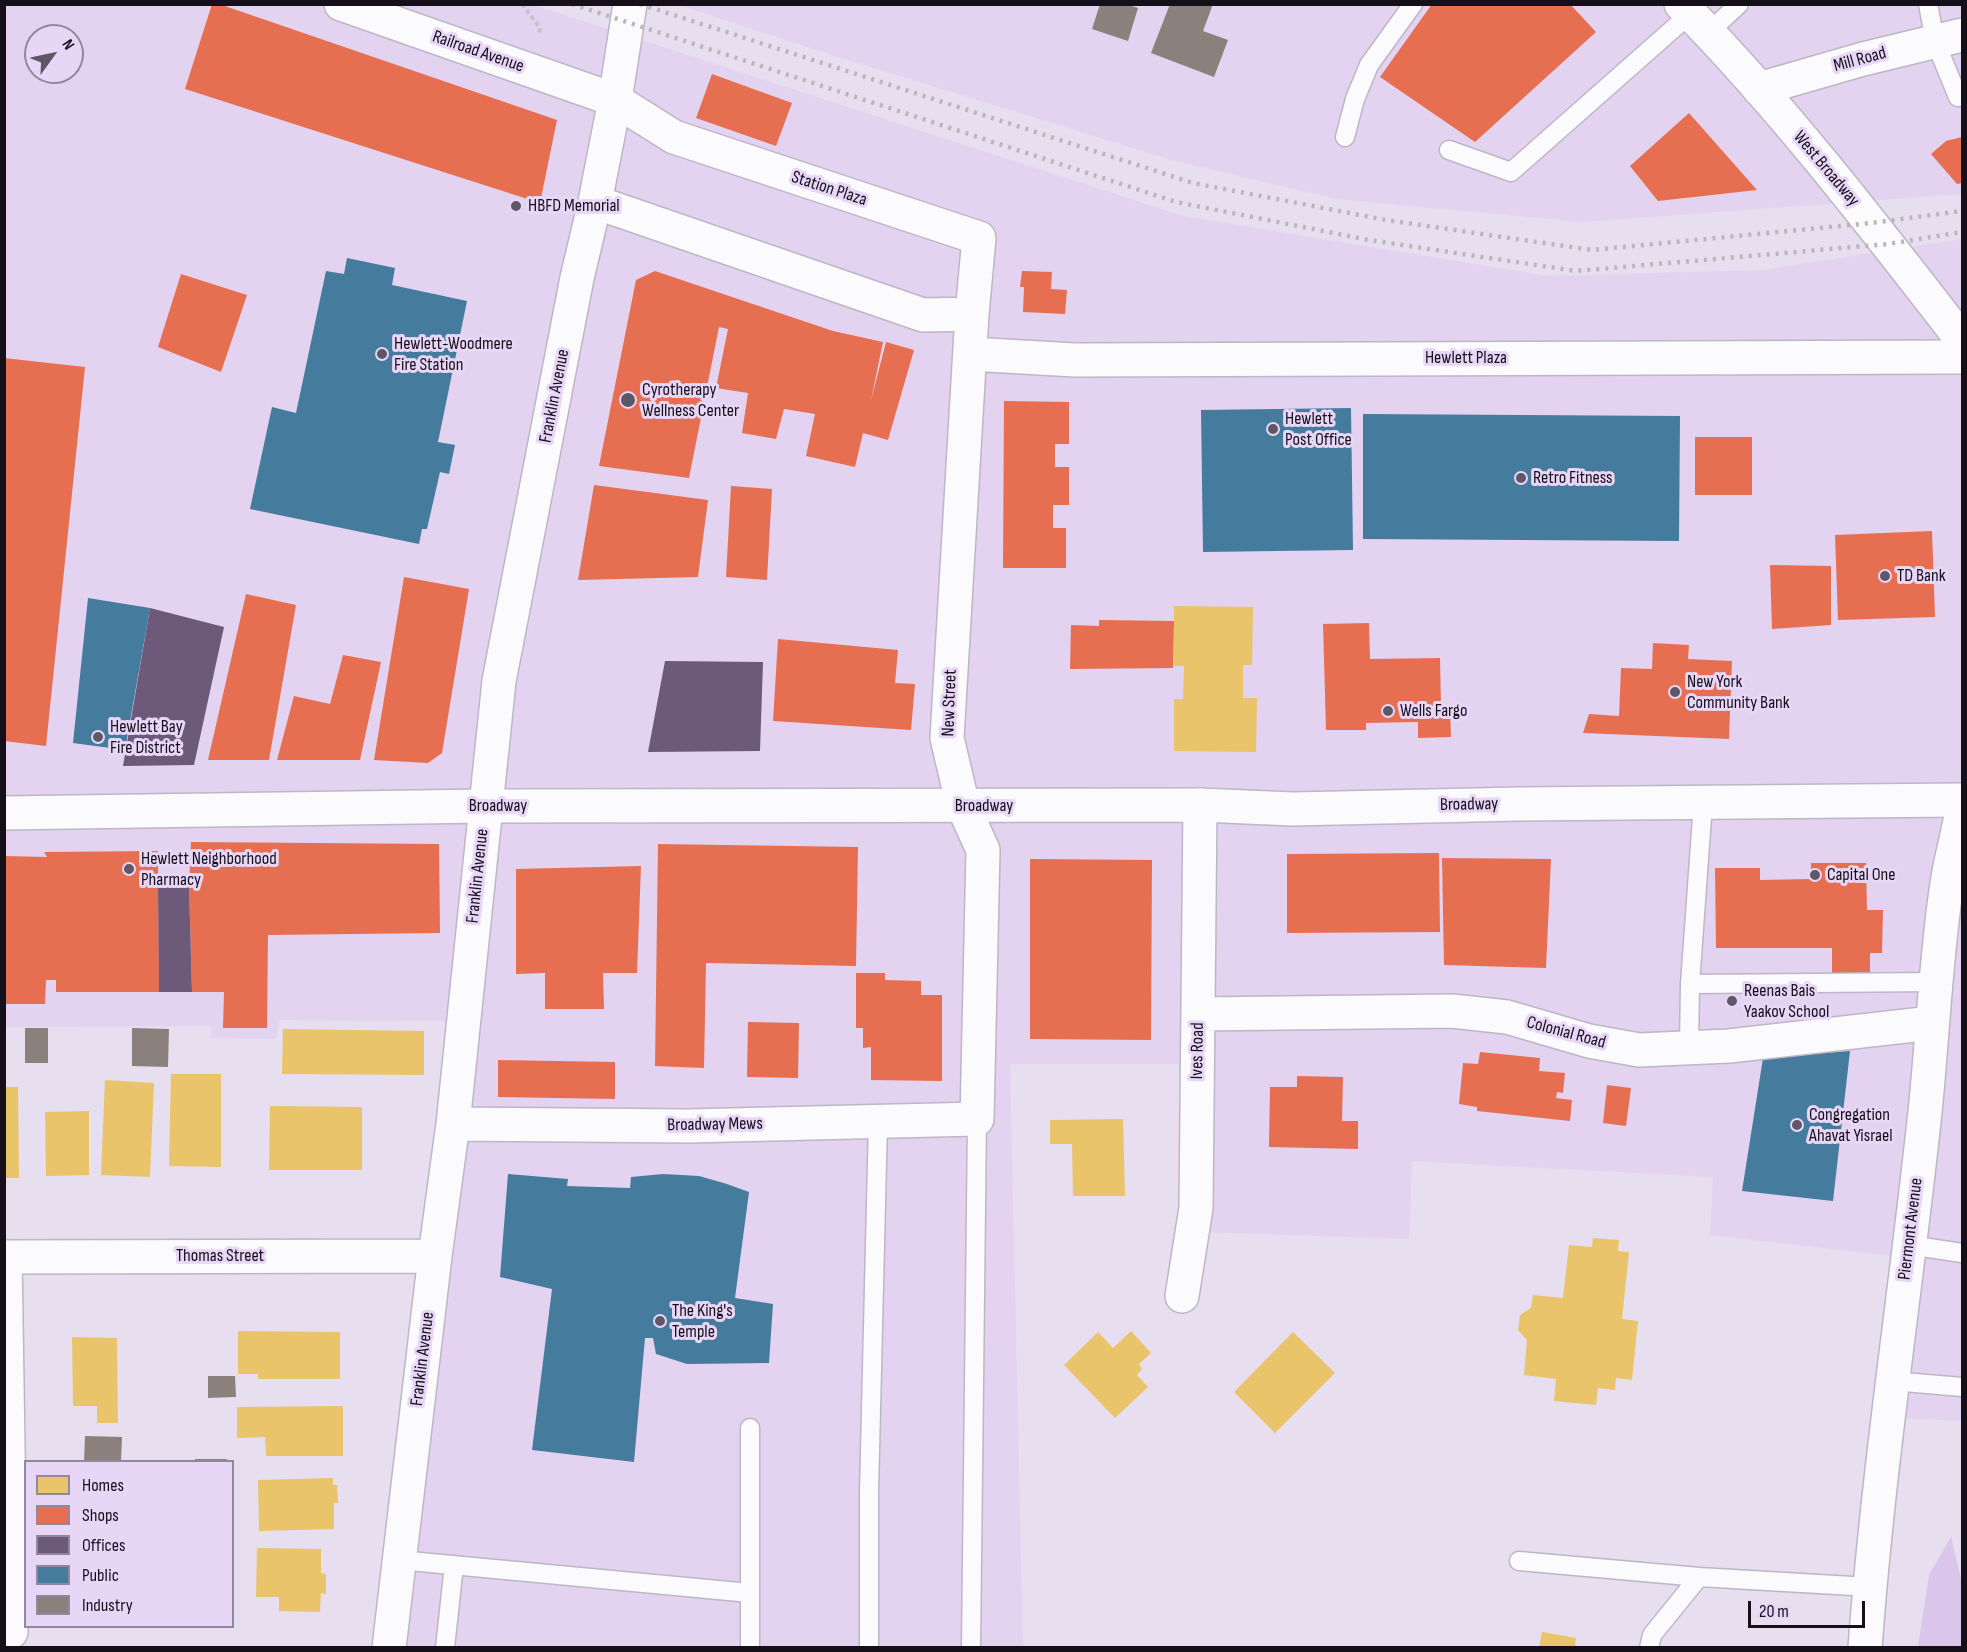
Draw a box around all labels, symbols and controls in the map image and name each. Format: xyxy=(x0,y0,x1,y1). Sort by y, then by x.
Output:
north arrow xyxy=(24,24,84,84)
street label: Railroad Avenue xyxy=(429,26,527,78)
text: N xyxy=(58,36,78,54)
street label: Mill Road xyxy=(1831,43,1889,77)
street label: West Broadway xyxy=(1788,127,1864,211)
street label: Station Plaza xyxy=(788,167,870,211)
place label: HBFD Memorial xyxy=(528,195,620,217)
marker: HBFD Memorial xyxy=(509,199,523,213)
place label: Hewlett-Woodmere Fire Station xyxy=(394,333,513,376)
marker: Hewlett-Woodmere Fire Station xyxy=(375,347,389,361)
street label: Franklin Avenue xyxy=(535,347,575,445)
street label: Hewlett Plaza xyxy=(1425,347,1507,369)
place label: Cyrotherapy Wellness Center xyxy=(642,379,739,422)
marker: Cyrotherapy Wellness Center xyxy=(619,391,637,409)
place label: Hewlett Post Office xyxy=(1285,408,1352,450)
marker: Hewlett Post Office xyxy=(1266,422,1280,436)
place label: Retro Fitness xyxy=(1533,467,1613,489)
marker: Retro Fitness xyxy=(1514,471,1528,485)
place label: TD Bank xyxy=(1897,565,1946,587)
marker: TD Bank xyxy=(1878,569,1892,583)
street label: New Street xyxy=(938,669,962,737)
place label: New York Community Bank xyxy=(1687,671,1790,714)
marker: New York Community Bank xyxy=(1668,685,1682,699)
place label: Wells Fargo xyxy=(1400,700,1467,722)
marker: Wells Fargo xyxy=(1381,704,1395,718)
place label: Hewlett Bay Fire District xyxy=(110,716,183,758)
marker: Hewlett Bay Fire District xyxy=(91,730,105,744)
street label: Broadway xyxy=(1440,794,1498,816)
street label: Broadway xyxy=(469,795,527,817)
street label: Broadway xyxy=(955,795,1013,817)
street label: Franklin Avenue xyxy=(462,828,494,924)
place label: Hewlett Neighborhood Pharmacy xyxy=(141,848,277,890)
marker: Hewlett Neighborhood Pharmacy xyxy=(122,862,136,876)
place label: Capital One xyxy=(1827,864,1896,886)
marker: Capital One xyxy=(1808,868,1822,882)
place label: Reenas Bais Yaakov School xyxy=(1744,980,1829,1022)
marker: Reenas Bais Yaakov School xyxy=(1725,994,1739,1008)
street label: Colonial Road xyxy=(1524,1012,1608,1054)
street label: Ives Road xyxy=(1187,1022,1209,1080)
place label: Congregation Ahavat Yisrael xyxy=(1809,1104,1893,1146)
street label: Broadway Mews xyxy=(667,1113,763,1137)
marker: Congregation Ahavat Yisrael xyxy=(1790,1118,1804,1132)
street label: Piermont Avenue xyxy=(1894,1177,1928,1281)
street label: Thomas Street xyxy=(176,1245,264,1267)
place label: The King's Temple xyxy=(672,1300,733,1342)
street label: Franklin Avenue xyxy=(407,1311,439,1407)
marker: The King's Temple xyxy=(653,1314,667,1328)
legend xyxy=(24,1460,234,1628)
text: Homes xyxy=(82,1475,124,1496)
text: Shops xyxy=(82,1505,119,1526)
text: Offices xyxy=(82,1535,125,1556)
text: Public xyxy=(82,1565,119,1586)
scale bar xyxy=(1751,1589,1868,1627)
text: Industry xyxy=(82,1595,133,1616)
text: 20 m xyxy=(1759,1601,1789,1622)

